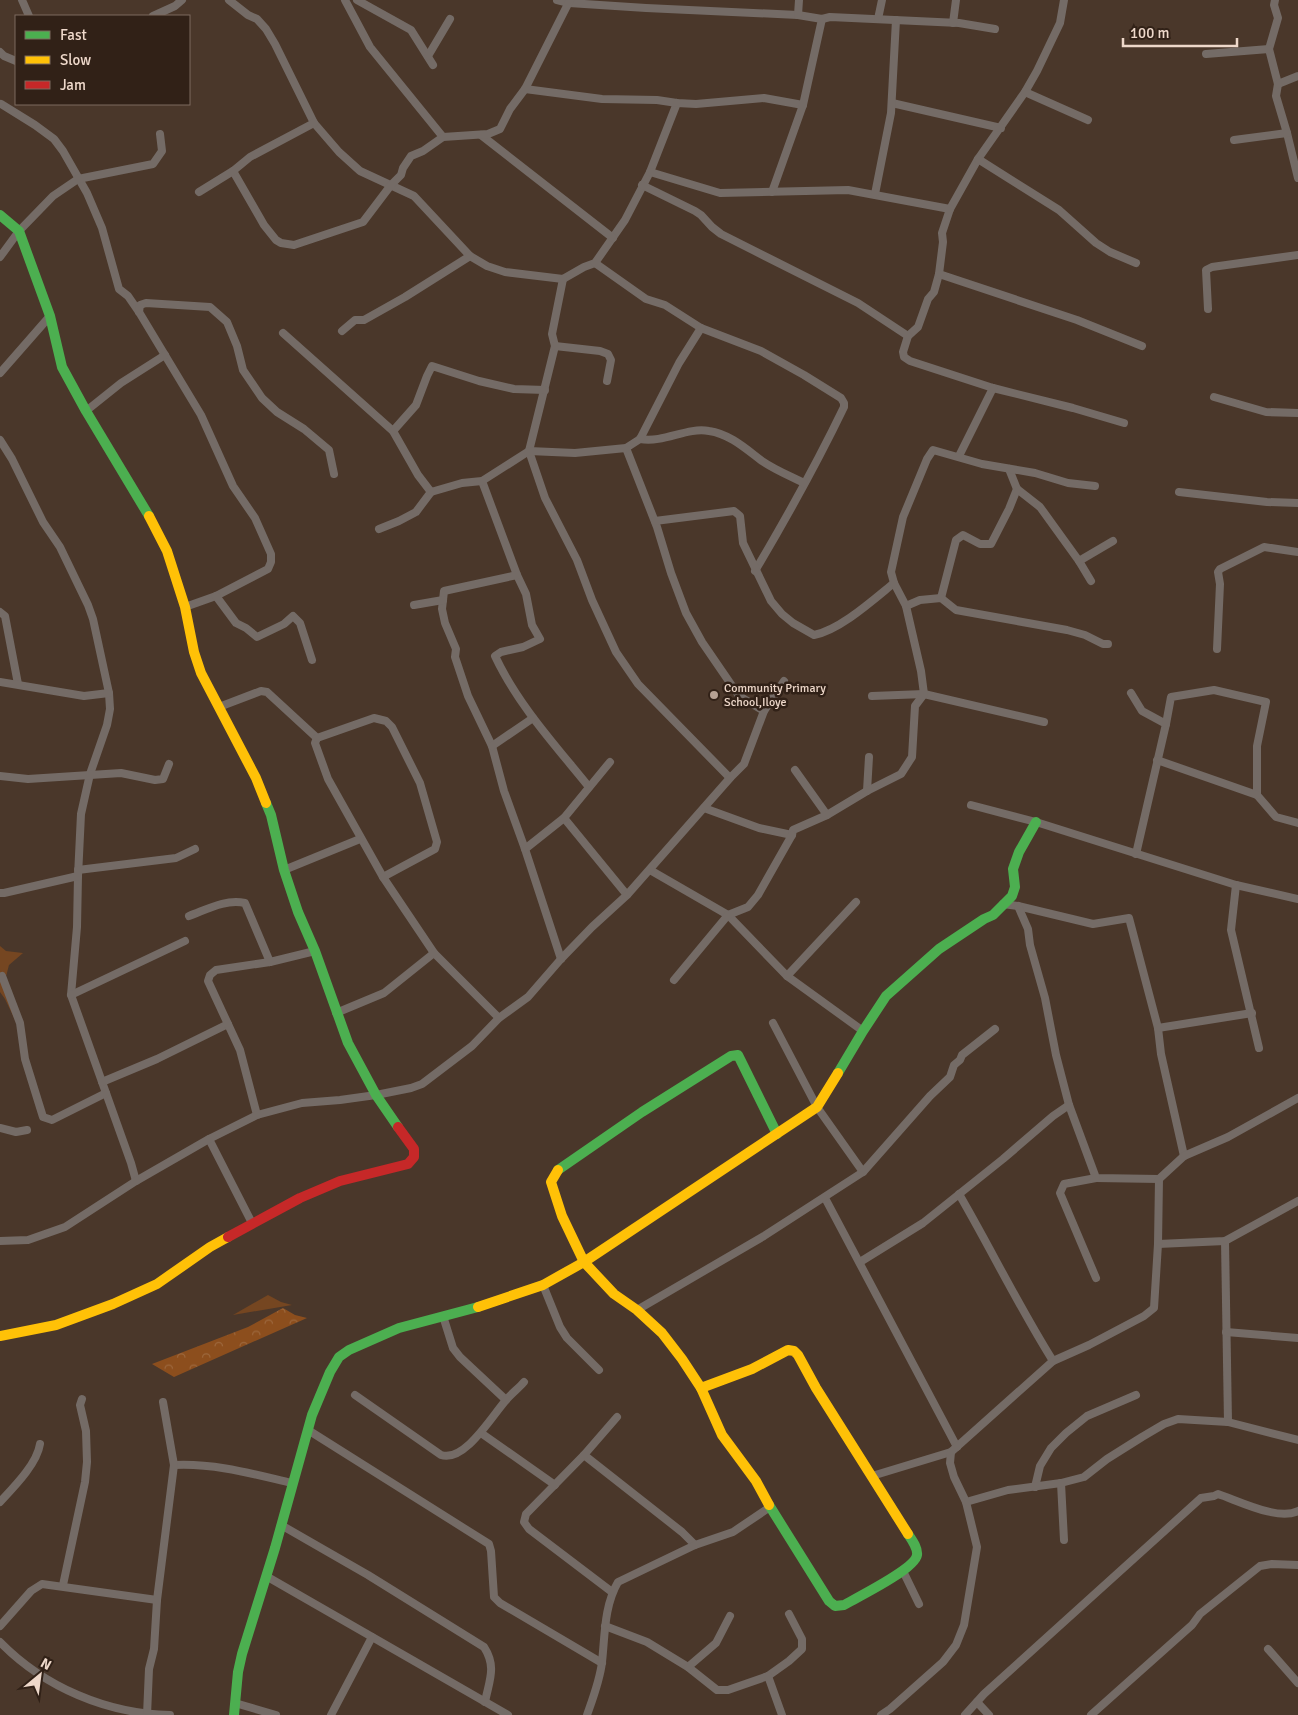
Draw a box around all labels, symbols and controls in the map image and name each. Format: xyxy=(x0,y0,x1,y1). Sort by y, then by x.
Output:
legend xyxy=(15,15,190,105)
scale bar xyxy=(1123,15,1237,47)
text: 100 m xyxy=(1130,24,1170,42)
text: Fast xyxy=(60,26,87,44)
text: Slow xyxy=(60,51,91,69)
text: Jam xyxy=(60,76,86,94)
place label: Community Primary School,Iloye xyxy=(724,681,826,710)
marker: Community Primary School,Iloye xyxy=(708,689,720,701)
north arrow xyxy=(15,1650,65,1700)
text: N xyxy=(38,1654,54,1674)

